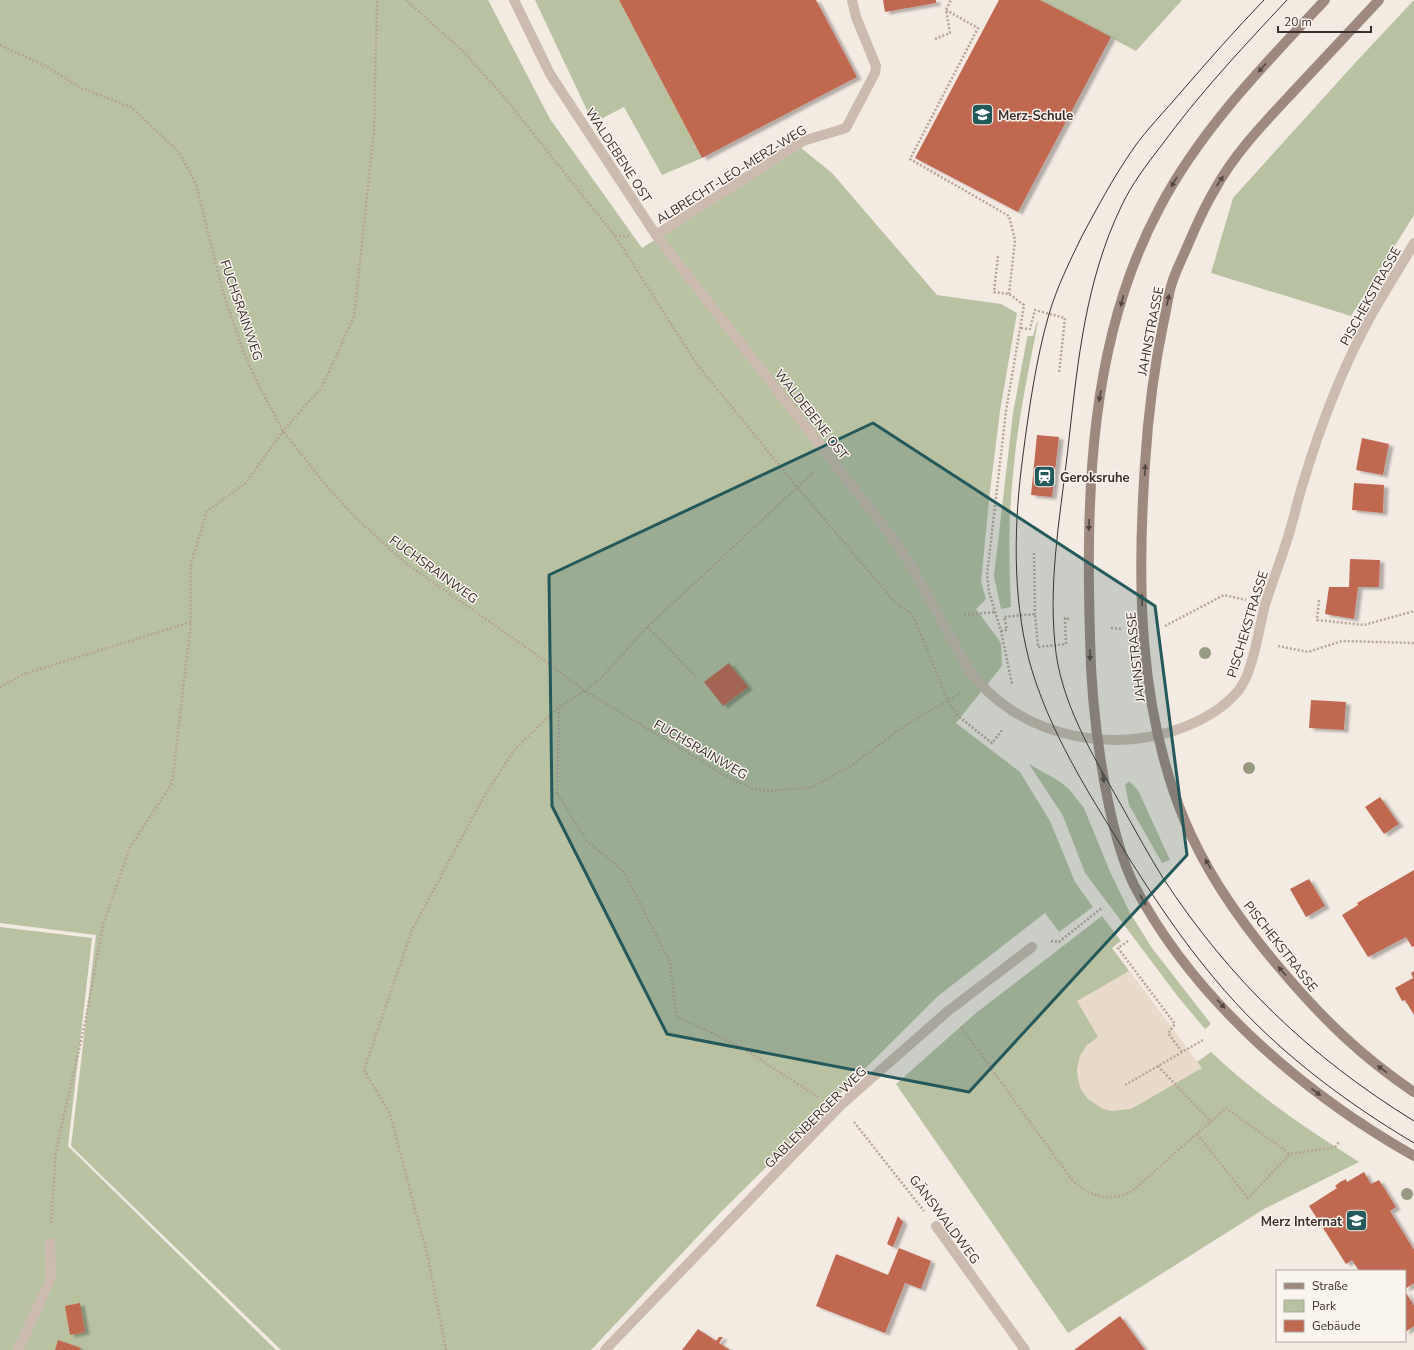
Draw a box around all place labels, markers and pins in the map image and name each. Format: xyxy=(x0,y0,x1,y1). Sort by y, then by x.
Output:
school or university icon: Merz-Schule xyxy=(969,102,995,128)
place label: Merz-Schule xyxy=(998,107,1073,125)
station icon: Geroksruhe xyxy=(1031,464,1057,490)
place label: Geroksruhe xyxy=(1060,469,1130,487)
school or university icon: Merz Internat xyxy=(1344,1208,1370,1234)
place label: Merz Internat xyxy=(1261,1213,1343,1231)

